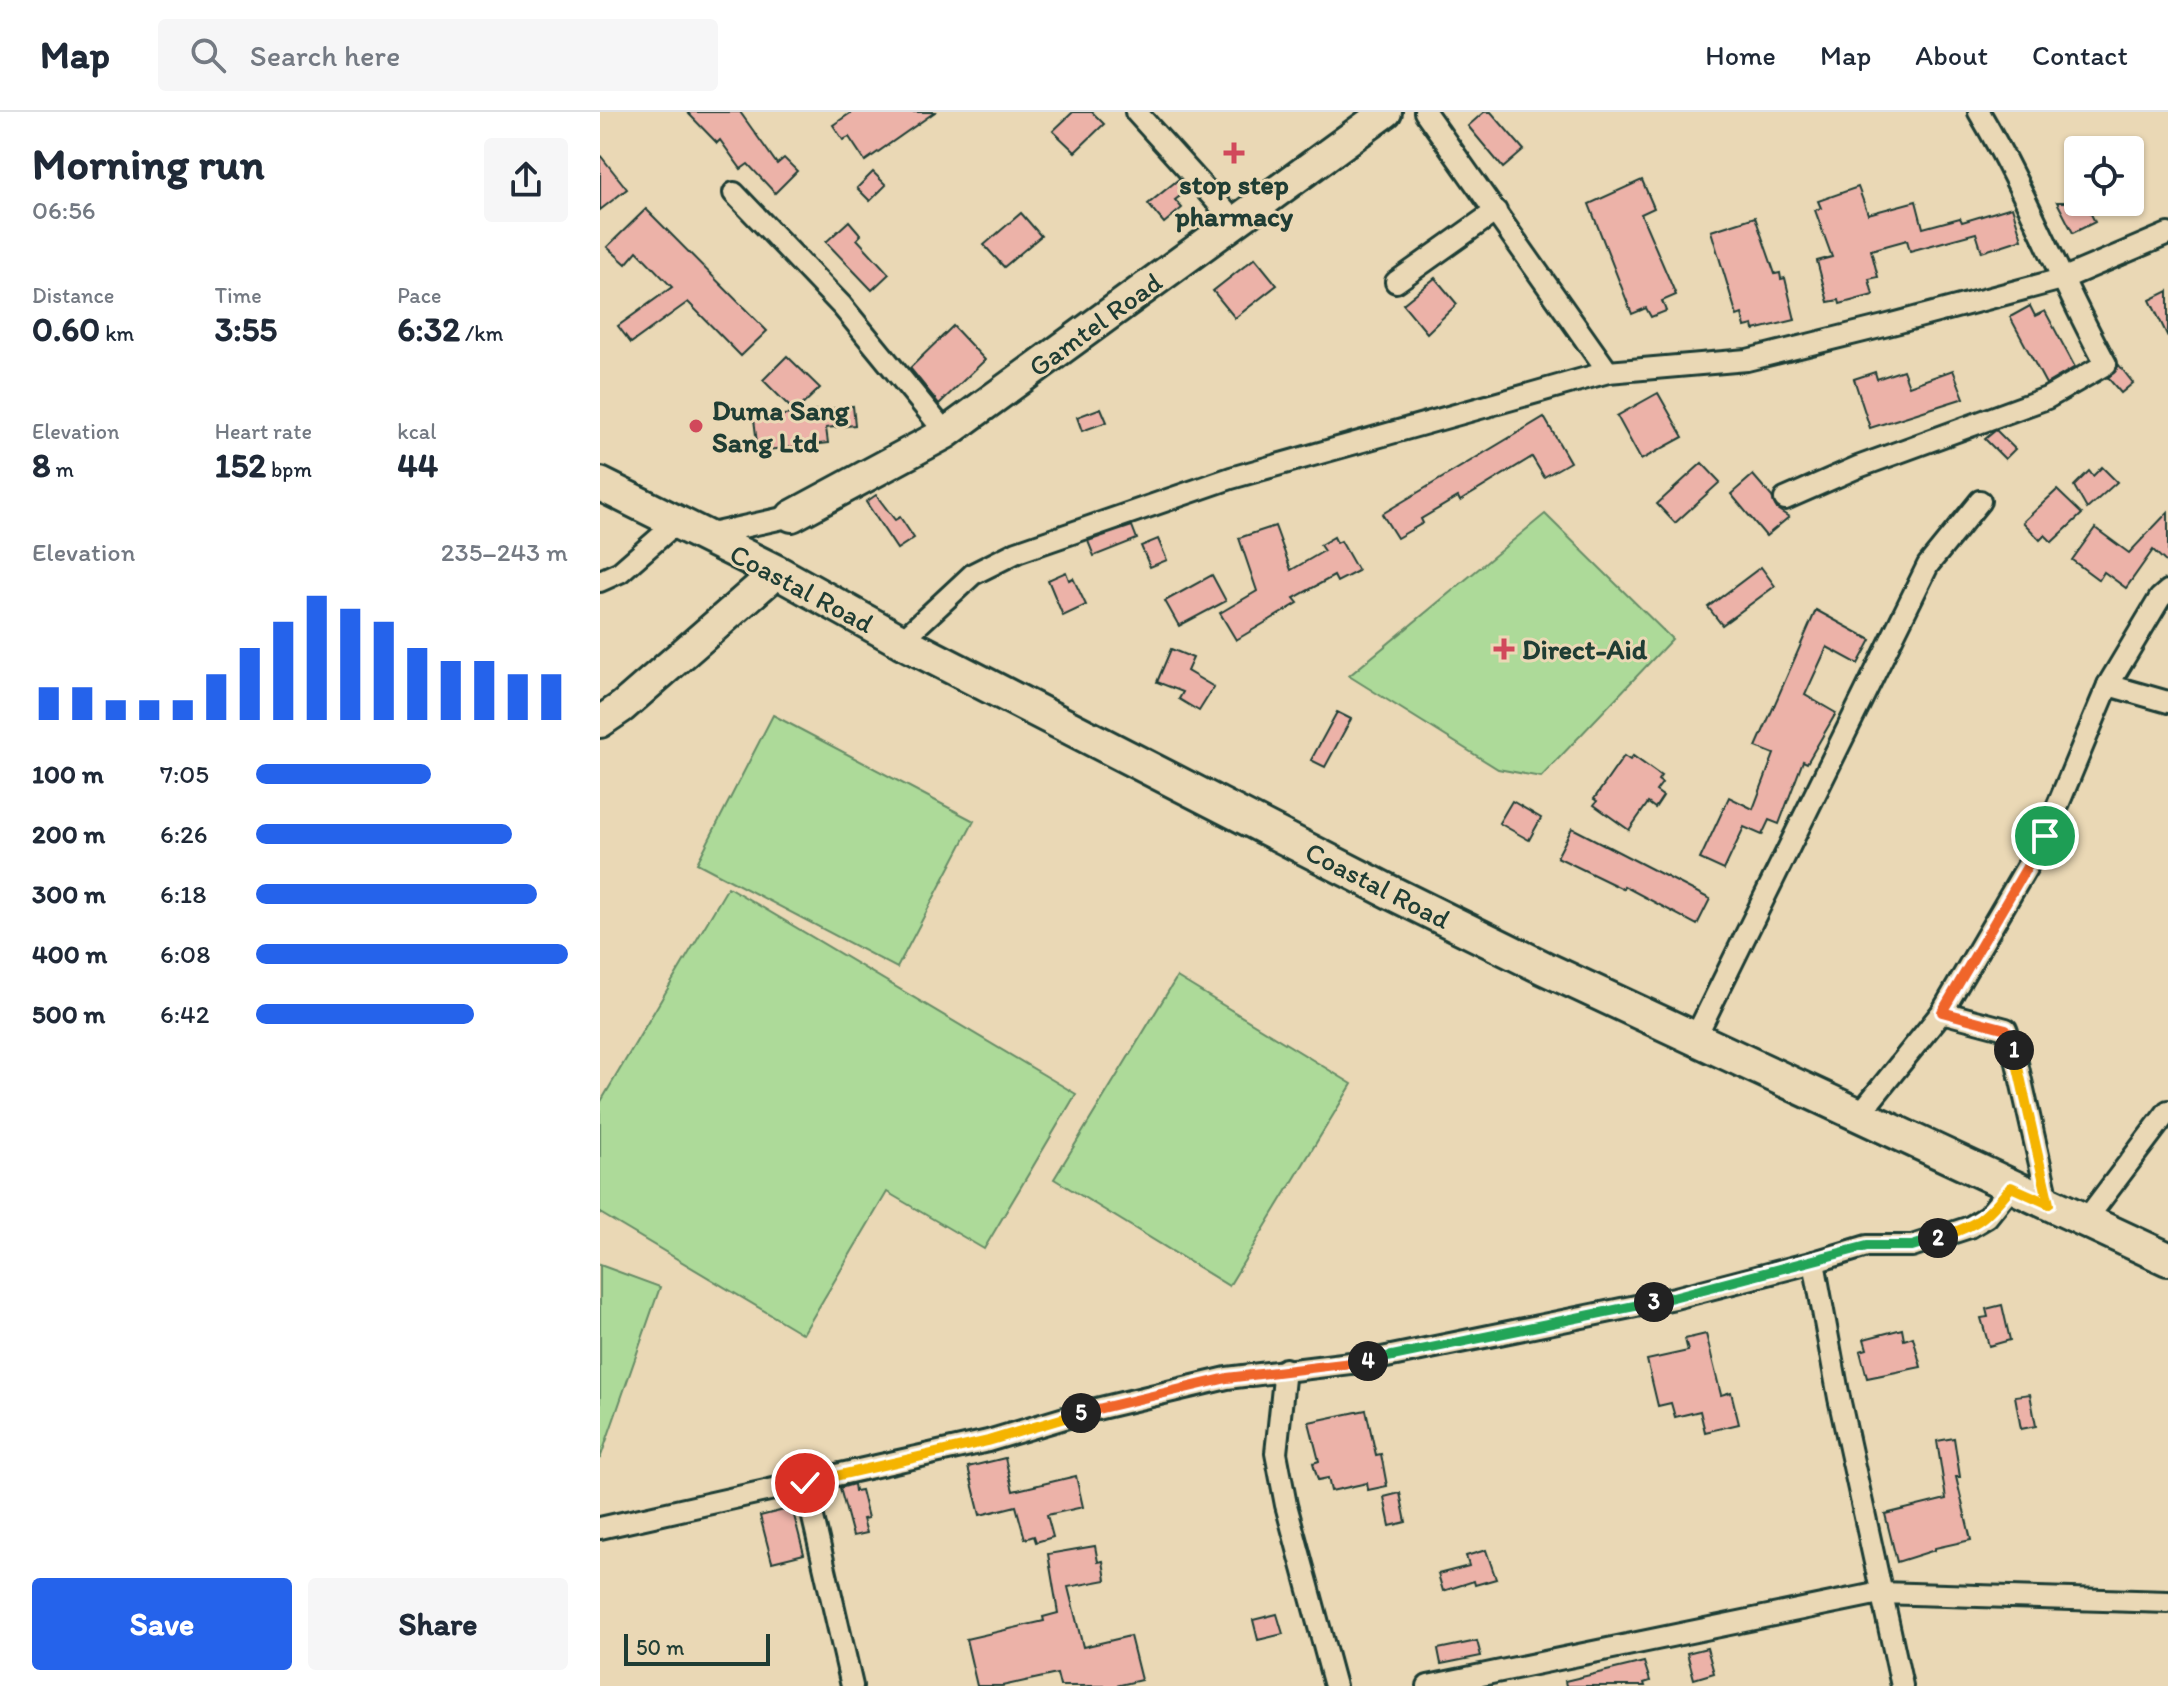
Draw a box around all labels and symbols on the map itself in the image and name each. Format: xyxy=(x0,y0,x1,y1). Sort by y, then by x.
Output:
marker: stop step pharmacy xyxy=(1223,142,1245,164)
place label: stop step pharmacy xyxy=(1174,167,1294,233)
street label: Gamtel Road xyxy=(1022,264,1169,384)
place label: Duma Sang Sang Ltd xyxy=(712,393,850,459)
marker: Duma Sang Sang Ltd xyxy=(687,417,705,435)
street label: Coastal Road xyxy=(724,536,880,640)
place label: Direct-Aid xyxy=(1522,632,1648,666)
marker: Direct-Aid xyxy=(1493,638,1515,660)
pin xyxy=(2011,802,2079,870)
street label: Coastal Road xyxy=(1300,834,1457,936)
pin: 1 xyxy=(1994,1030,2034,1070)
pin: 2 xyxy=(1918,1218,1958,1258)
pin: 3 xyxy=(1634,1282,1674,1322)
pin: 4 xyxy=(1348,1341,1388,1381)
pin: 5 xyxy=(1061,1393,1101,1433)
pin xyxy=(771,1449,839,1517)
scale bar xyxy=(624,1630,770,1666)

